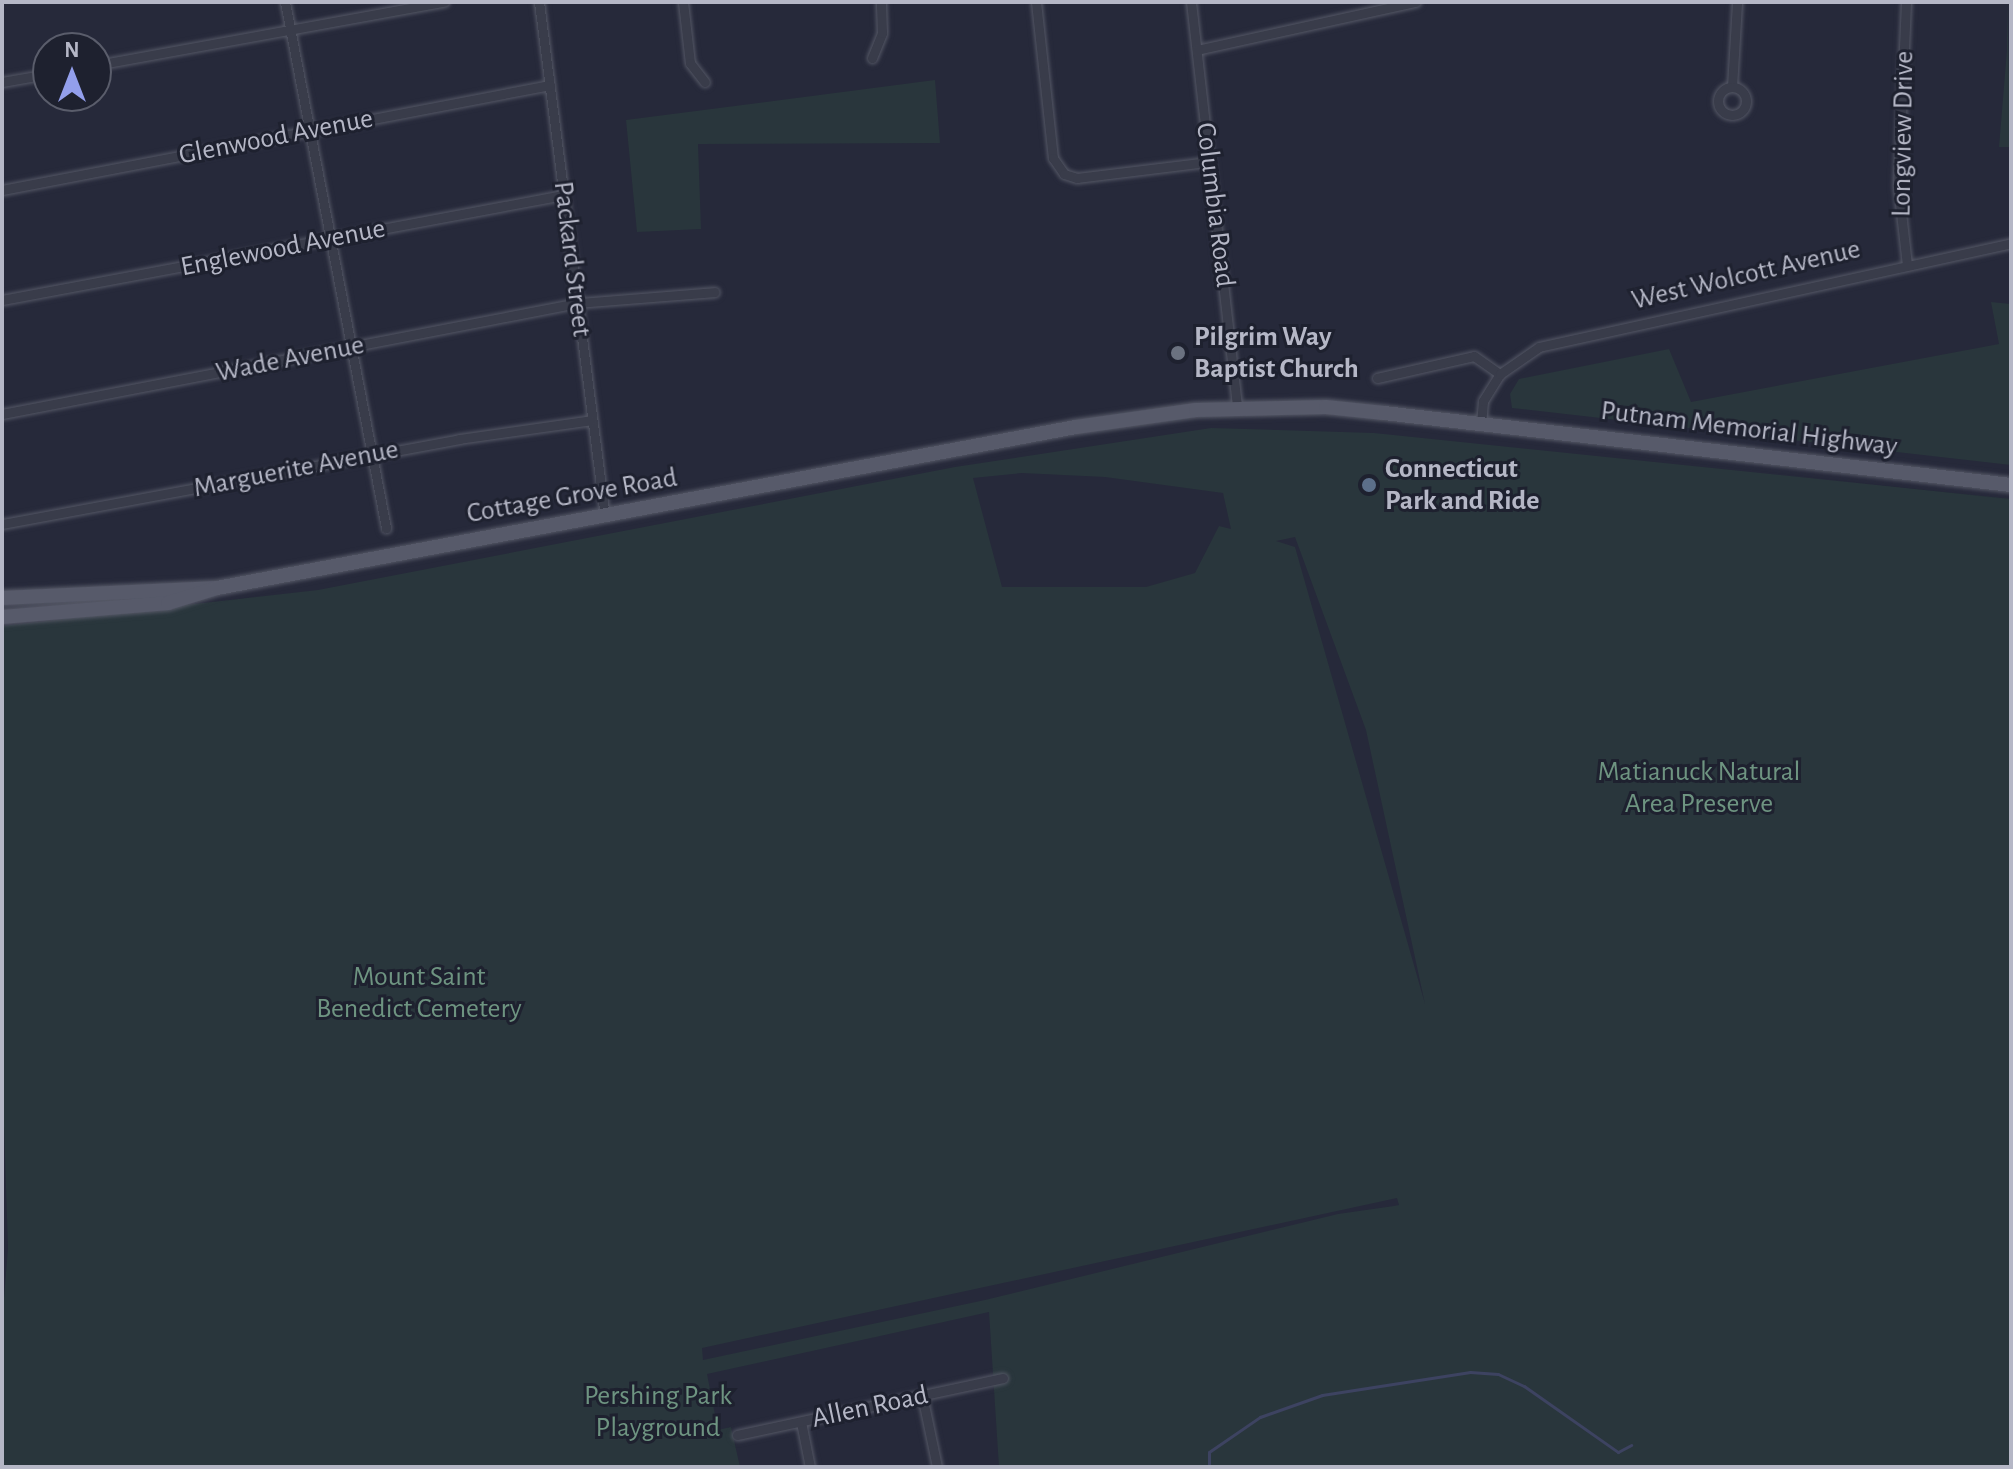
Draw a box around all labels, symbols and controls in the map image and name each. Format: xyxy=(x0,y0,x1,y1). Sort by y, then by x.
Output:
north arrow xyxy=(32,32,112,112)
text: N xyxy=(64,39,80,61)
street label: Longview Drive xyxy=(1885,51,1921,217)
street label: Glenwood Avenue xyxy=(176,102,376,172)
street label: Columbia Road xyxy=(1188,121,1242,289)
street label: Packard Street xyxy=(546,179,598,339)
street label: Englewood Avenue xyxy=(178,212,388,284)
street label: West Wolcott Avenue xyxy=(1628,232,1864,318)
place label: Pilgrim Way Baptist Church xyxy=(1194,320,1359,386)
street label: Wade Avenue xyxy=(213,328,367,390)
marker: Pilgrim Way Baptist Church xyxy=(1169,344,1187,362)
street label: Putnam Memorial Highway xyxy=(1599,394,1899,464)
street label: Marguerite Avenue xyxy=(191,433,401,505)
place label: Connecticut Park and Ride xyxy=(1385,452,1540,518)
street label: Cottage Grove Road xyxy=(464,461,680,531)
marker: Connecticut Park and Ride xyxy=(1360,476,1378,494)
park label: Matianuck Natural Area Preserve xyxy=(1597,755,1801,821)
park label: Mount Saint Benedict Cemetery xyxy=(316,960,522,1026)
street label: Allen Road xyxy=(809,1378,931,1436)
park label: Pershing Park Playground xyxy=(584,1379,732,1445)

